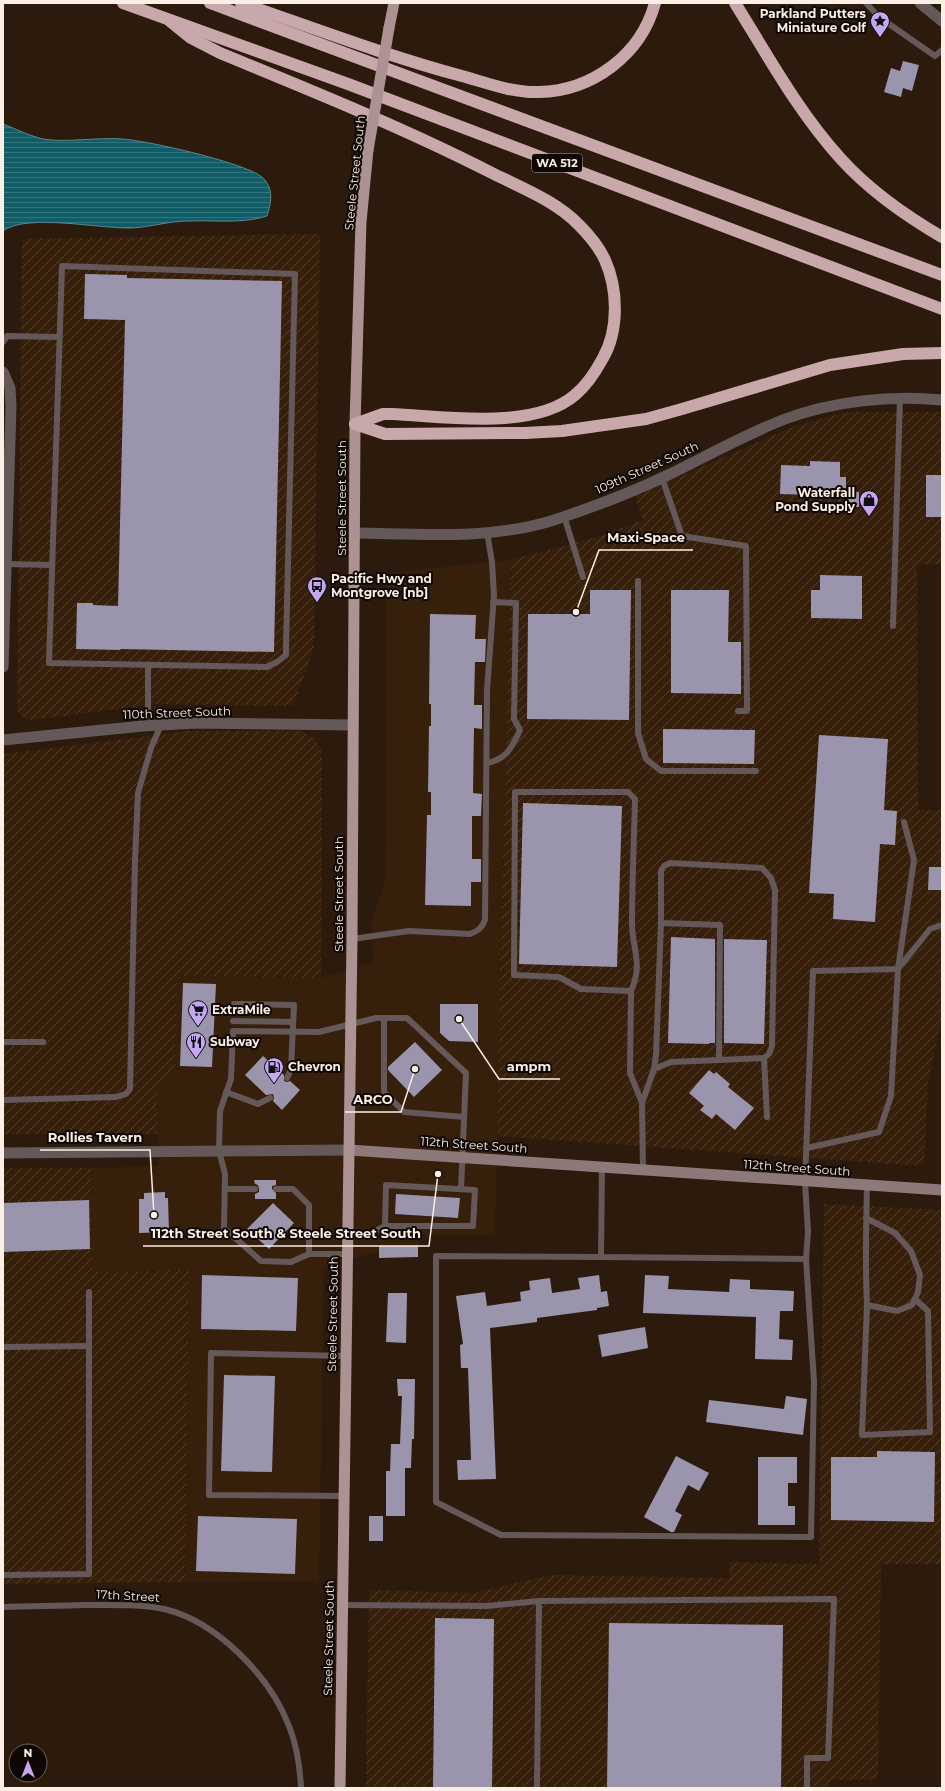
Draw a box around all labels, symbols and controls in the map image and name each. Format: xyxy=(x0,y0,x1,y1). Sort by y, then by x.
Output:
place label: Parkland Putters Miniature Golf xyxy=(760,6,867,35)
place icon: Parkland Putters Miniature Golf xyxy=(869,10,891,38)
street label: Steele Street South xyxy=(341,115,368,231)
road number: WA 512 xyxy=(532,154,582,172)
street label: 109th Street South xyxy=(593,438,701,497)
street label: Steele Street South xyxy=(334,440,349,556)
place label: Waterfall Pond Supply xyxy=(775,485,856,514)
shop icon: Waterfall Pond Supply xyxy=(858,489,880,517)
callout: Maxi-Space xyxy=(599,525,693,550)
text: Maxi-Space xyxy=(607,529,685,545)
place label: Pacific Hwy and Montgrove [nb] xyxy=(331,571,432,600)
bus stop icon: Pacific Hwy and Montgrove [nb] xyxy=(306,575,328,603)
street label: 110th Street South xyxy=(123,703,231,722)
street label: Steele Street South xyxy=(331,836,346,952)
supermarket icon: ExtraMile xyxy=(187,999,209,1027)
place label: ExtraMile xyxy=(212,1002,271,1017)
restaurant icon: Subway xyxy=(185,1031,207,1059)
place label: Subway xyxy=(210,1034,260,1049)
callout: ampm xyxy=(499,1054,560,1079)
fuel station icon: Chevron xyxy=(263,1056,285,1084)
text: ampm xyxy=(507,1058,551,1074)
place label: Chevron xyxy=(288,1059,341,1074)
callout: ARCO xyxy=(345,1087,401,1112)
text: ARCO xyxy=(352,1091,393,1107)
callout: Rollies Tavern xyxy=(40,1125,150,1150)
text: Rollies Tavern xyxy=(48,1129,142,1145)
street label: 112th Street South xyxy=(420,1133,528,1156)
street label: 112th Street South xyxy=(743,1156,851,1179)
callout: 112th Street South & Steele Street South xyxy=(143,1221,429,1246)
text: 112th Street South & Steele Street South xyxy=(151,1225,421,1241)
street label: Steele Street South xyxy=(324,1256,341,1372)
street label: Steele Street South xyxy=(320,1580,337,1696)
street label: 17th Street xyxy=(96,1586,160,1605)
north arrow xyxy=(8,1743,48,1783)
text: N xyxy=(24,1746,32,1760)

